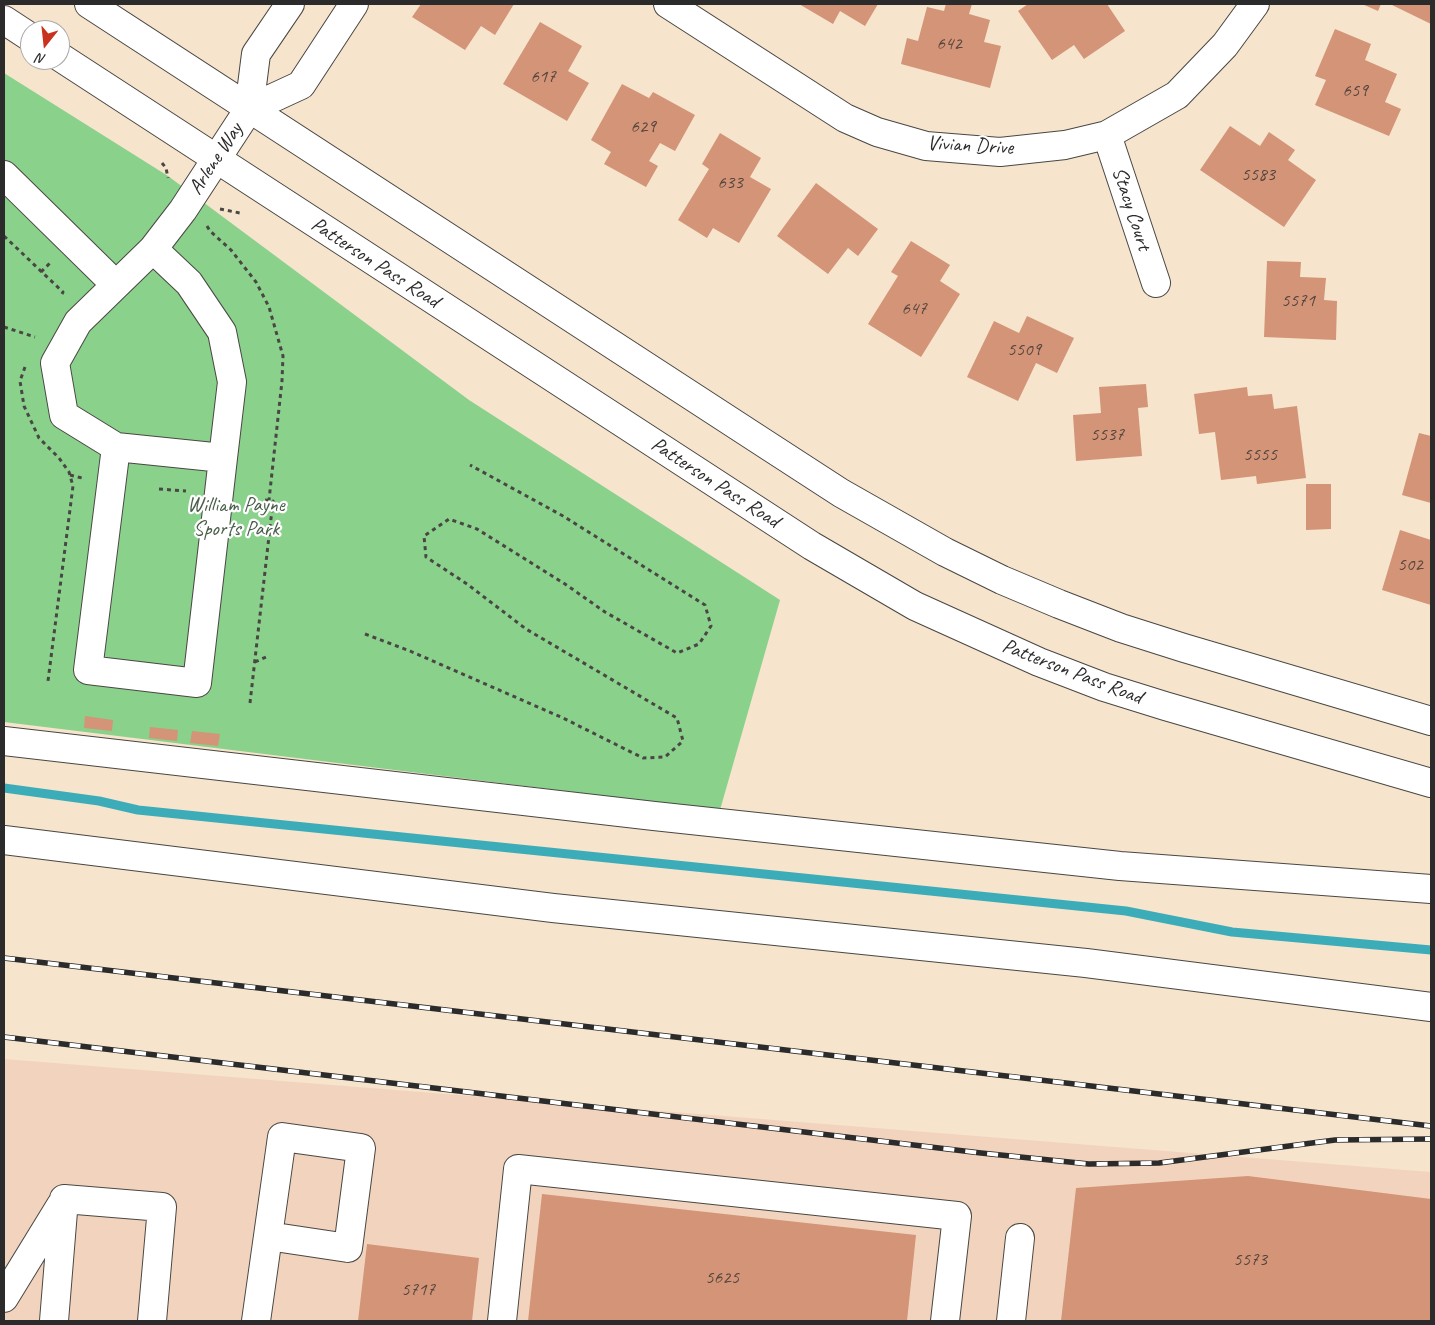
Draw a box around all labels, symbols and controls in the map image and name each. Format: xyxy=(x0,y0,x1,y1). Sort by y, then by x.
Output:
north arrow xyxy=(20,20,70,70)
house number: 642 xyxy=(936,33,962,55)
text: N xyxy=(34,50,48,68)
house number: 617 xyxy=(530,66,556,88)
house number: 659 xyxy=(1342,80,1368,102)
house number: 629 xyxy=(630,116,656,138)
street label: Arlene Way xyxy=(183,118,249,200)
street label: Vivian Drive xyxy=(926,131,1014,161)
street label: Stacy Court xyxy=(1106,164,1156,254)
house number: 5583 xyxy=(1241,164,1275,186)
house number: 633 xyxy=(717,172,743,194)
street label: Patterson Pass Road xyxy=(306,212,444,314)
house number: 5571 xyxy=(1281,290,1315,312)
house number: 647 xyxy=(901,298,927,320)
house number: 5509 xyxy=(1007,339,1041,361)
house number: 5537 xyxy=(1090,424,1124,446)
street label: Patterson Pass Road xyxy=(646,432,784,534)
house number: 5555 xyxy=(1243,444,1277,466)
park label: William Payne Sports Park xyxy=(187,492,285,542)
house number: 502 xyxy=(1397,554,1423,576)
street label: Patterson Pass Road xyxy=(998,634,1146,710)
house number: 5573 xyxy=(1233,1249,1267,1271)
house number: 5625 xyxy=(705,1267,739,1289)
house number: 5717 xyxy=(401,1279,435,1301)

